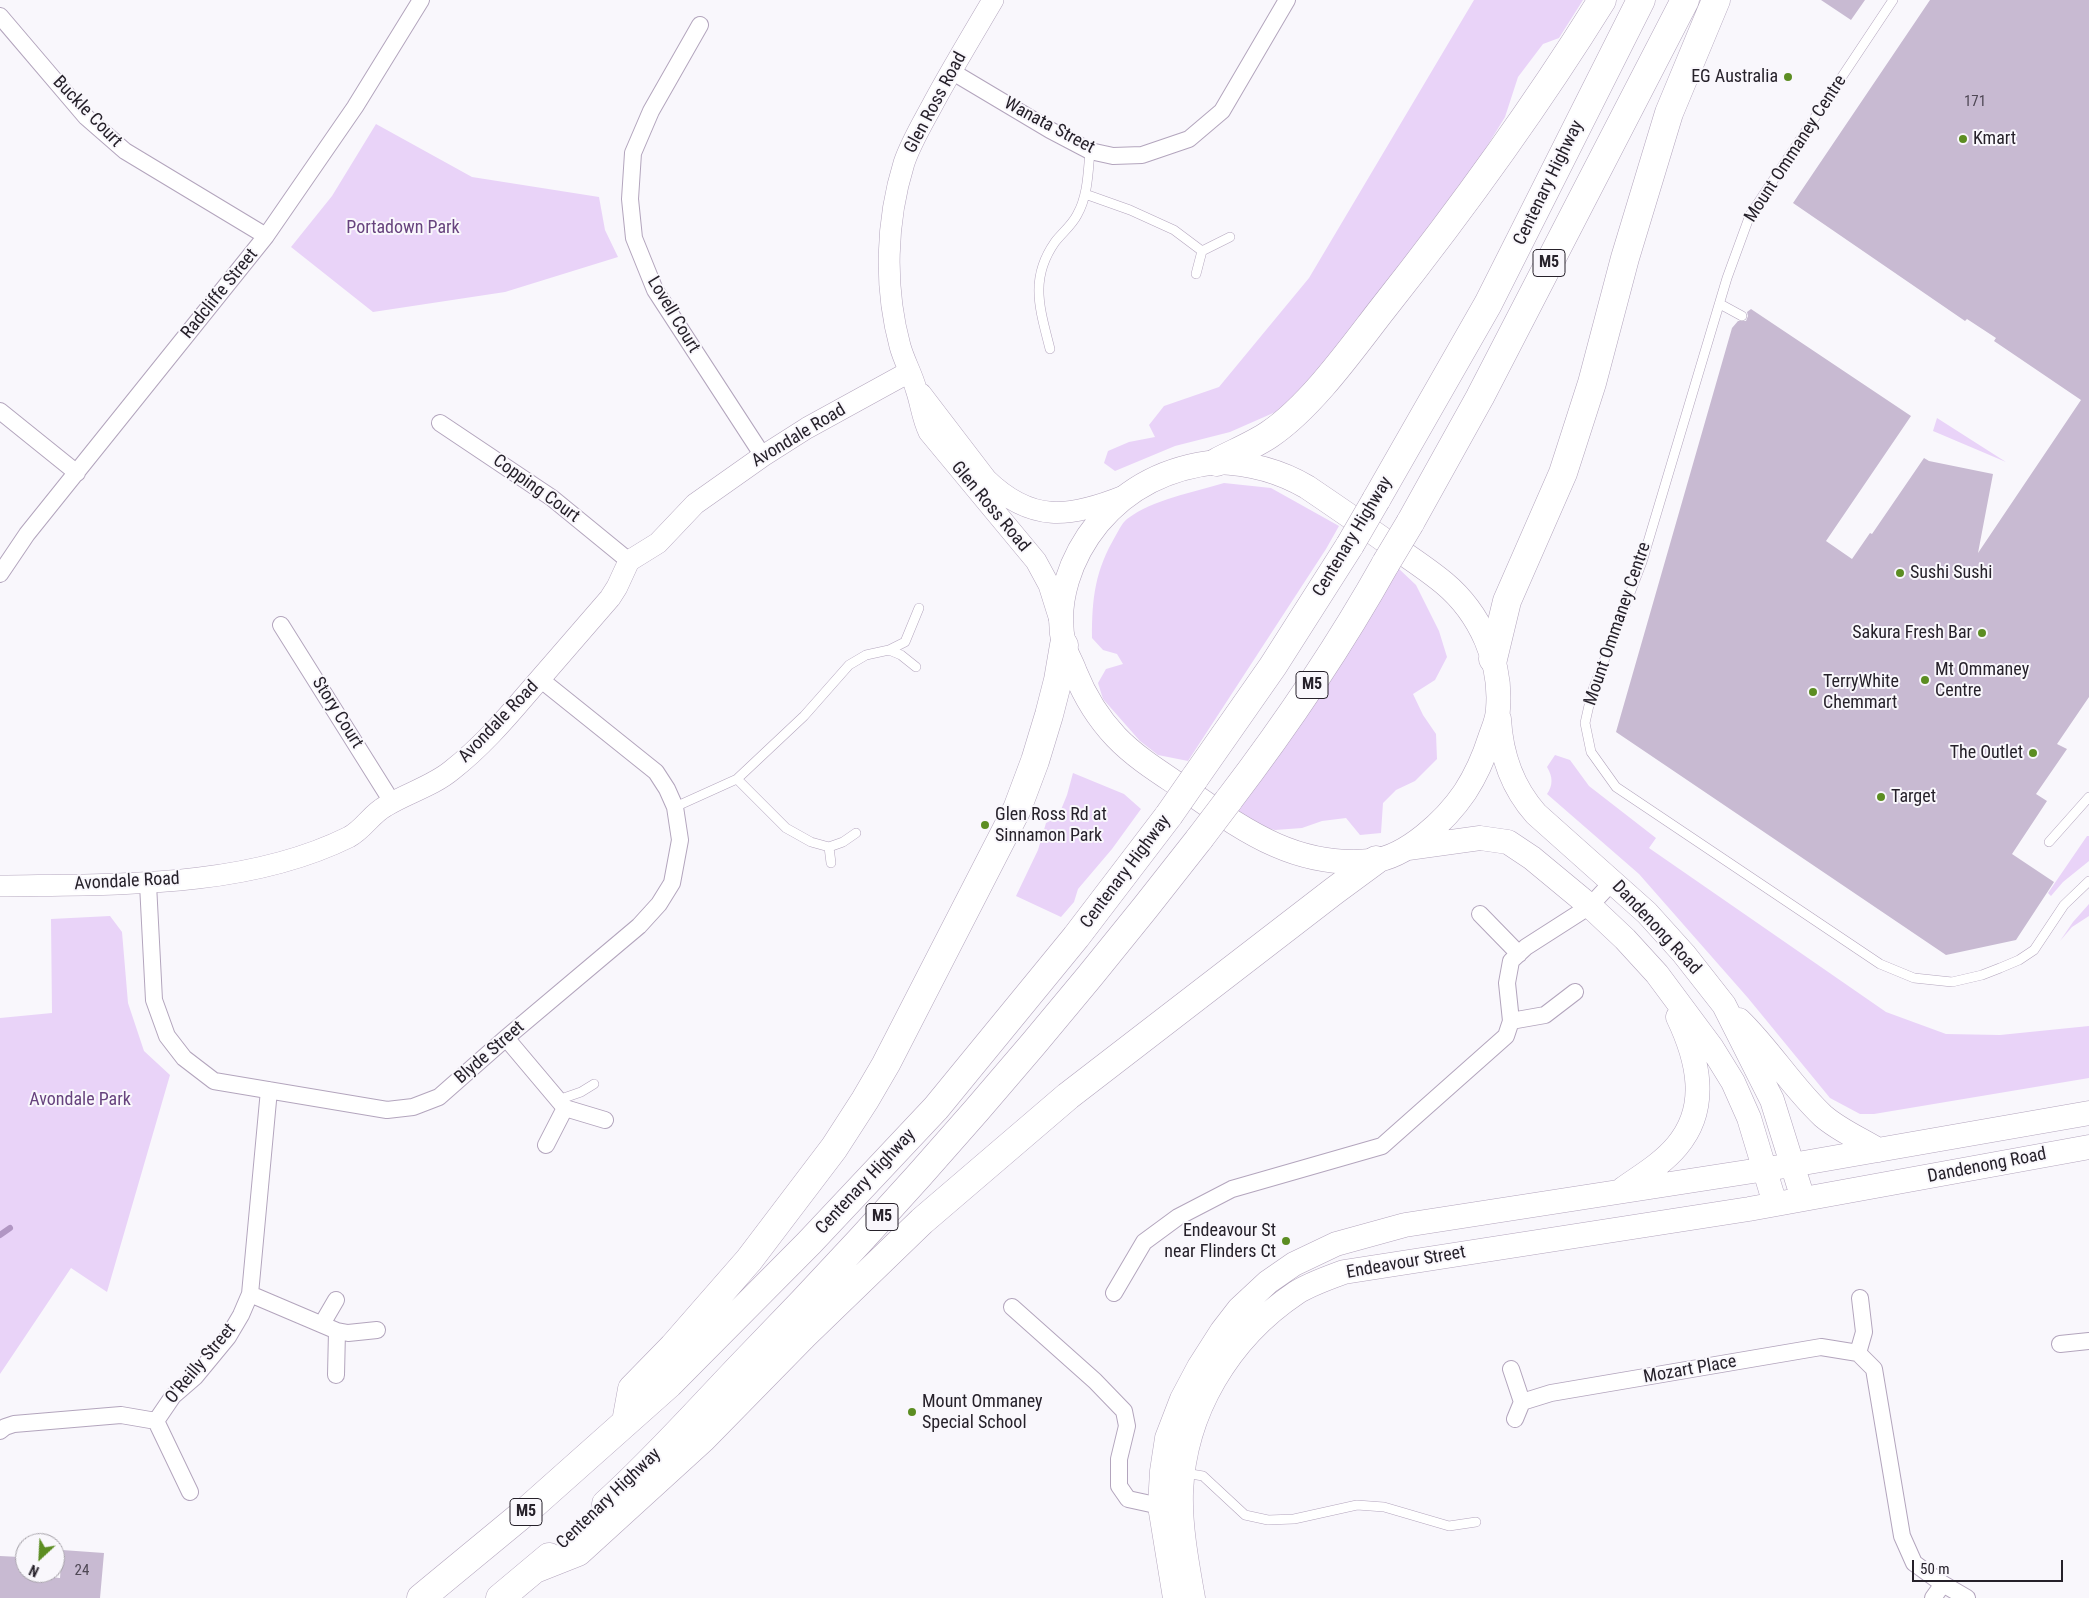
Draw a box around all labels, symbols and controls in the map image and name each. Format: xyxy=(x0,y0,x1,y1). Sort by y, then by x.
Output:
street label: Glen Ross Road xyxy=(900,49,972,157)
place label: EG Australia xyxy=(1691,66,1778,88)
street label: Mount Ommaney Centre xyxy=(1740,71,1852,227)
marker: EG Australia xyxy=(1782,71,1794,83)
street label: Buckle Court xyxy=(48,72,126,152)
street label: Wanata Street xyxy=(1000,93,1098,159)
house number: 171 xyxy=(1964,93,1986,111)
street label: Centenary Highway xyxy=(1509,117,1589,249)
place label: Kmart xyxy=(1973,128,2016,150)
marker: Kmart xyxy=(1957,133,1969,145)
park label: Portadown Park xyxy=(346,217,460,239)
street label: Radcliffe Street xyxy=(177,245,263,343)
road number: M5 xyxy=(1533,250,1565,276)
street label: Lovell Court xyxy=(642,273,704,357)
street label: Avondale Road xyxy=(748,400,850,472)
street label: Copping Court xyxy=(488,450,584,528)
street label: Glen Ross Road xyxy=(946,457,1034,557)
street label: Centenary Highway xyxy=(1309,473,1397,601)
street label: Mount Ommaney Centre xyxy=(1580,540,1656,708)
place label: Sushi Sushi xyxy=(1910,562,1992,584)
marker: Sushi Sushi xyxy=(1894,567,1906,579)
place label: Sakura Fresh Bar xyxy=(1852,622,1972,644)
marker: Sakura Fresh Bar xyxy=(1976,627,1988,639)
place label: Mt Ommaney Centre xyxy=(1935,659,2029,702)
place label: TerryWhite Chemmart xyxy=(1823,671,1899,714)
road number: M5 xyxy=(1296,672,1328,698)
street label: Story Court xyxy=(307,673,367,753)
marker: Mt Ommaney Centre xyxy=(1919,674,1931,686)
street label: Avondale Road xyxy=(455,676,543,768)
marker: TerryWhite Chemmart xyxy=(1807,686,1819,698)
place label: The Outlet xyxy=(1950,742,2023,764)
marker: The Outlet xyxy=(2027,747,2039,759)
place label: Target xyxy=(1891,786,1936,808)
marker: Target xyxy=(1875,791,1887,803)
place label: Glen Ross Rd at Sinnamon Park xyxy=(995,804,1107,846)
street label: Centenary Highway xyxy=(1076,811,1176,933)
marker: Glen Ross Rd at Sinnamon Park xyxy=(979,819,991,831)
street label: Avondale Road xyxy=(74,868,180,896)
street label: Dandenong Road xyxy=(1607,877,1705,979)
street label: Blyde Street xyxy=(451,1017,529,1089)
park label: Avondale Park xyxy=(29,1089,131,1111)
street label: Centenary Highway xyxy=(812,1125,920,1239)
street label: Dandenong Road xyxy=(1926,1144,2048,1188)
road number: M5 xyxy=(866,1204,898,1230)
place label: Endeavour St near Flinders Ct xyxy=(1164,1220,1276,1262)
marker: Endeavour St near Flinders Ct xyxy=(1280,1235,1292,1247)
street label: Endeavour Street xyxy=(1345,1242,1467,1284)
street label: O'Reilly Street xyxy=(161,1319,241,1409)
street label: Mozart Place xyxy=(1642,1351,1738,1389)
place label: Mount Ommaney Special School xyxy=(922,1391,1043,1434)
marker: Mount Ommaney Special School xyxy=(906,1406,918,1418)
street label: Centenary Highway xyxy=(552,1444,666,1554)
road number: M5 xyxy=(510,1498,542,1525)
north arrow xyxy=(15,1533,65,1583)
scale bar xyxy=(1914,1550,2065,1582)
text: 50 m xyxy=(1920,1560,1950,1578)
text: N xyxy=(27,1562,41,1580)
house number: 24 xyxy=(75,1562,89,1580)

